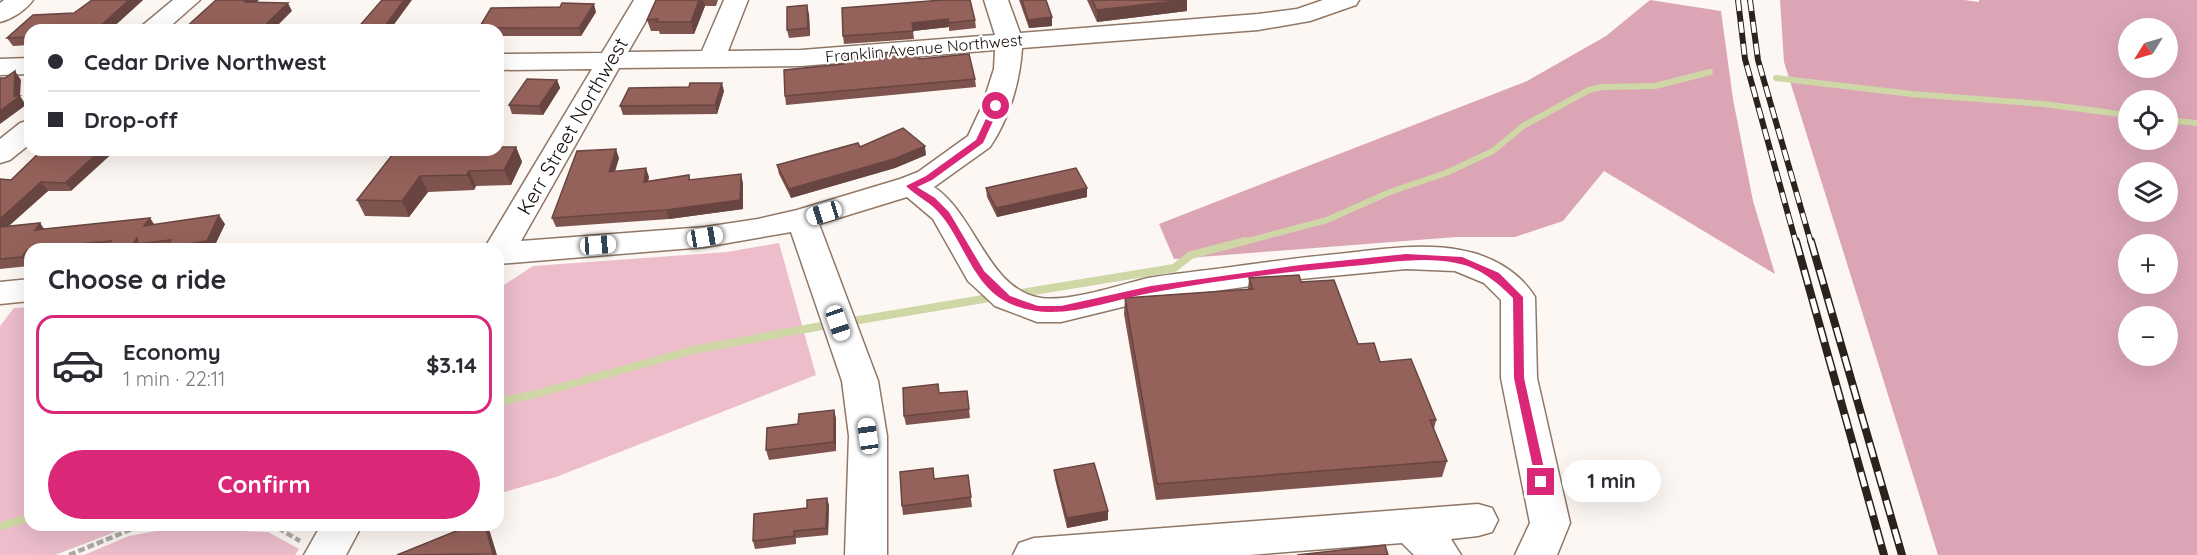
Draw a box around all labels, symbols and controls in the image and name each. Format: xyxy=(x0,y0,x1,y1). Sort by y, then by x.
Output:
north arrow xyxy=(2118,18,2178,78)
map controls xyxy=(2118,18,2178,366)
street label: Franklin Avenue Northwest xyxy=(824,29,1024,67)
street label: Kerr Street Northwest xyxy=(511,33,633,219)
text: Cedar Drive Northwest xyxy=(84,48,327,76)
button: locate xyxy=(2118,90,2178,150)
route start xyxy=(982,92,1009,119)
text: Drop-off xyxy=(84,106,178,134)
button: layers xyxy=(2118,162,2178,222)
car xyxy=(804,199,844,227)
car xyxy=(686,225,724,249)
button: + xyxy=(2118,234,2178,294)
car xyxy=(579,235,617,255)
text: Choose a ride xyxy=(48,262,226,296)
car xyxy=(824,303,852,343)
button: − xyxy=(2118,306,2178,366)
icon: car xyxy=(51,338,105,392)
text: Economy xyxy=(123,338,221,366)
text: $3.14 xyxy=(426,351,477,379)
text: 1 min · 22:11 xyxy=(123,366,225,391)
car xyxy=(857,417,879,455)
button: Confirm xyxy=(48,450,480,519)
callout: 1 min xyxy=(1562,461,1661,503)
route end xyxy=(1527,468,1554,495)
text: 1 min xyxy=(1587,468,1636,493)

